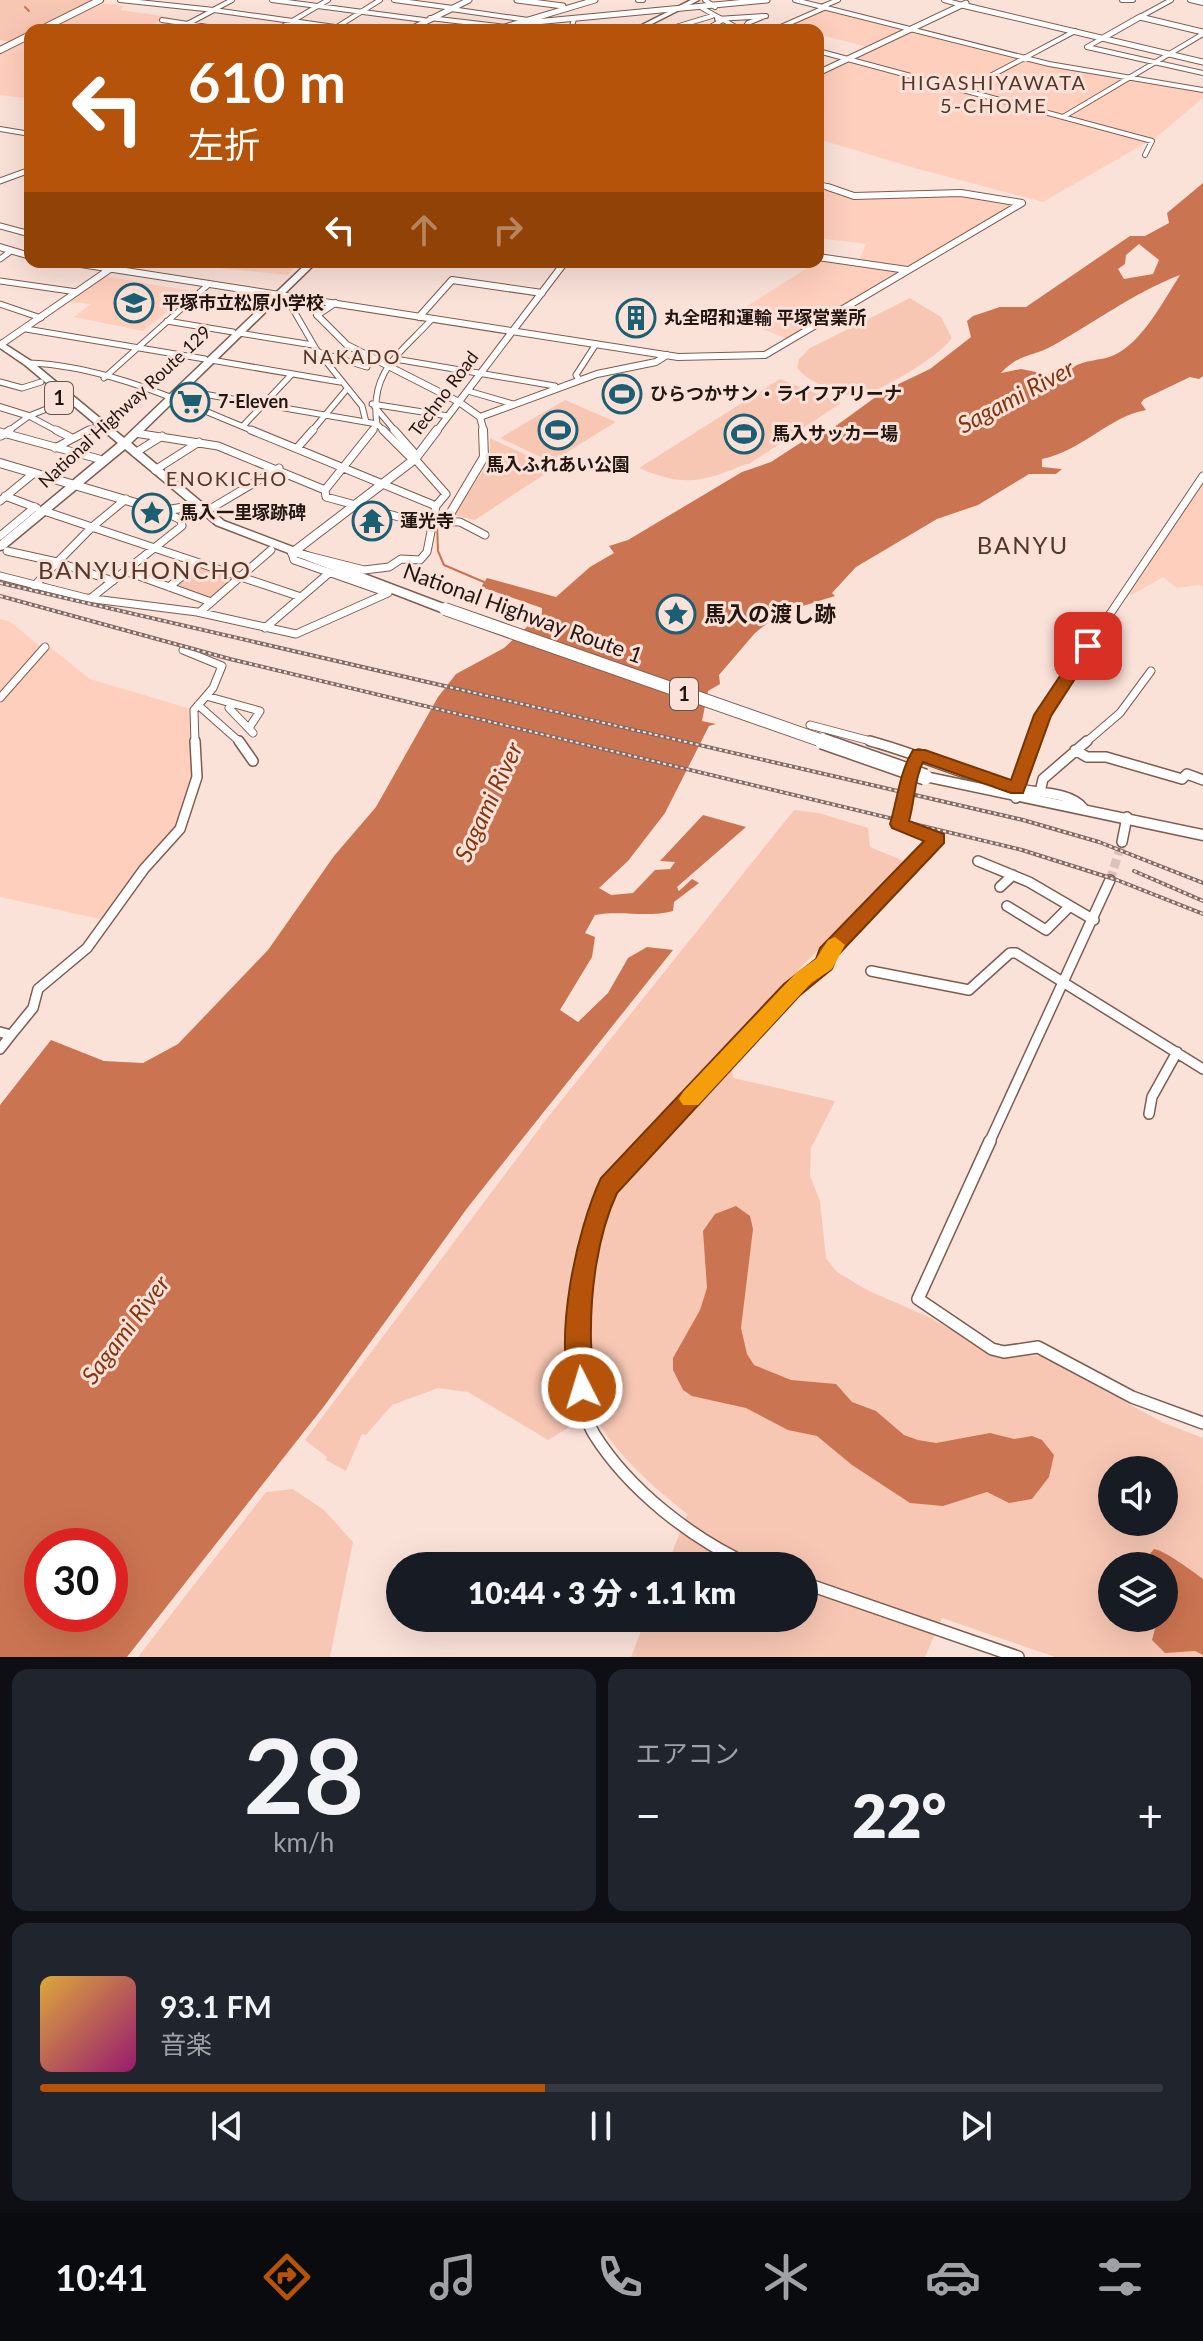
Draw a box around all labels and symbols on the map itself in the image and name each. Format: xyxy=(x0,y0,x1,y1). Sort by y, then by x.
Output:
district label: HIGASHIYAWATA 5-CHOME xyxy=(901,70,1087,117)
school or university icon: 平塚市立松原小学校 xyxy=(113,282,155,324)
place label: 平塚市立松原小学校 xyxy=(162,291,324,313)
building icon: 丸全昭和運輸 平塚営業所 xyxy=(615,297,657,339)
place label: 丸全昭和運輸 平塚営業所 xyxy=(664,306,866,328)
street label: National Highway Route 129 xyxy=(34,321,215,492)
district label: NAKADO xyxy=(303,344,401,368)
street label: Techno Road xyxy=(404,346,482,440)
water label: Sagami River xyxy=(952,352,1079,439)
sports icon: ひらつかサン・ライフアリーナ xyxy=(601,373,643,415)
supermarket icon: 7-Eleven xyxy=(169,381,211,423)
road number: 1 xyxy=(45,382,73,414)
place label: ひらつかサン・ライフアリーナ xyxy=(650,382,902,404)
place label: 7-Eleven xyxy=(218,390,288,412)
sports icon: 馬入ふれあい公園 xyxy=(537,409,579,451)
sports icon: 馬入サッカー場 xyxy=(723,413,765,455)
place label: 馬入サッカー場 xyxy=(772,422,898,444)
place label: 馬入ふれあい公園 xyxy=(486,453,630,475)
district label: ENOKICHO xyxy=(166,466,288,490)
place icon: 馬入一里塚跡碑 xyxy=(131,492,173,534)
temple icon: 蓮光寺 xyxy=(351,500,393,542)
place label: 馬入一里塚跡碑 xyxy=(180,501,306,523)
place label: 蓮光寺 xyxy=(400,509,454,531)
district label: BANYU xyxy=(977,530,1069,559)
district label: BANYUHONCHO xyxy=(38,555,252,584)
street label: National Highway Route 1 xyxy=(400,557,647,668)
place icon: 馬入の渡し跡 xyxy=(655,593,697,635)
place label: 馬入の渡し跡 xyxy=(704,600,836,627)
pin xyxy=(1054,612,1122,680)
road number: 1 xyxy=(670,678,698,710)
water label: Sagami River xyxy=(447,736,528,866)
water label: Sagami River xyxy=(75,1269,175,1389)
position arrow xyxy=(540,1346,624,1430)
speed limit sign: 30 xyxy=(24,1528,128,1632)

